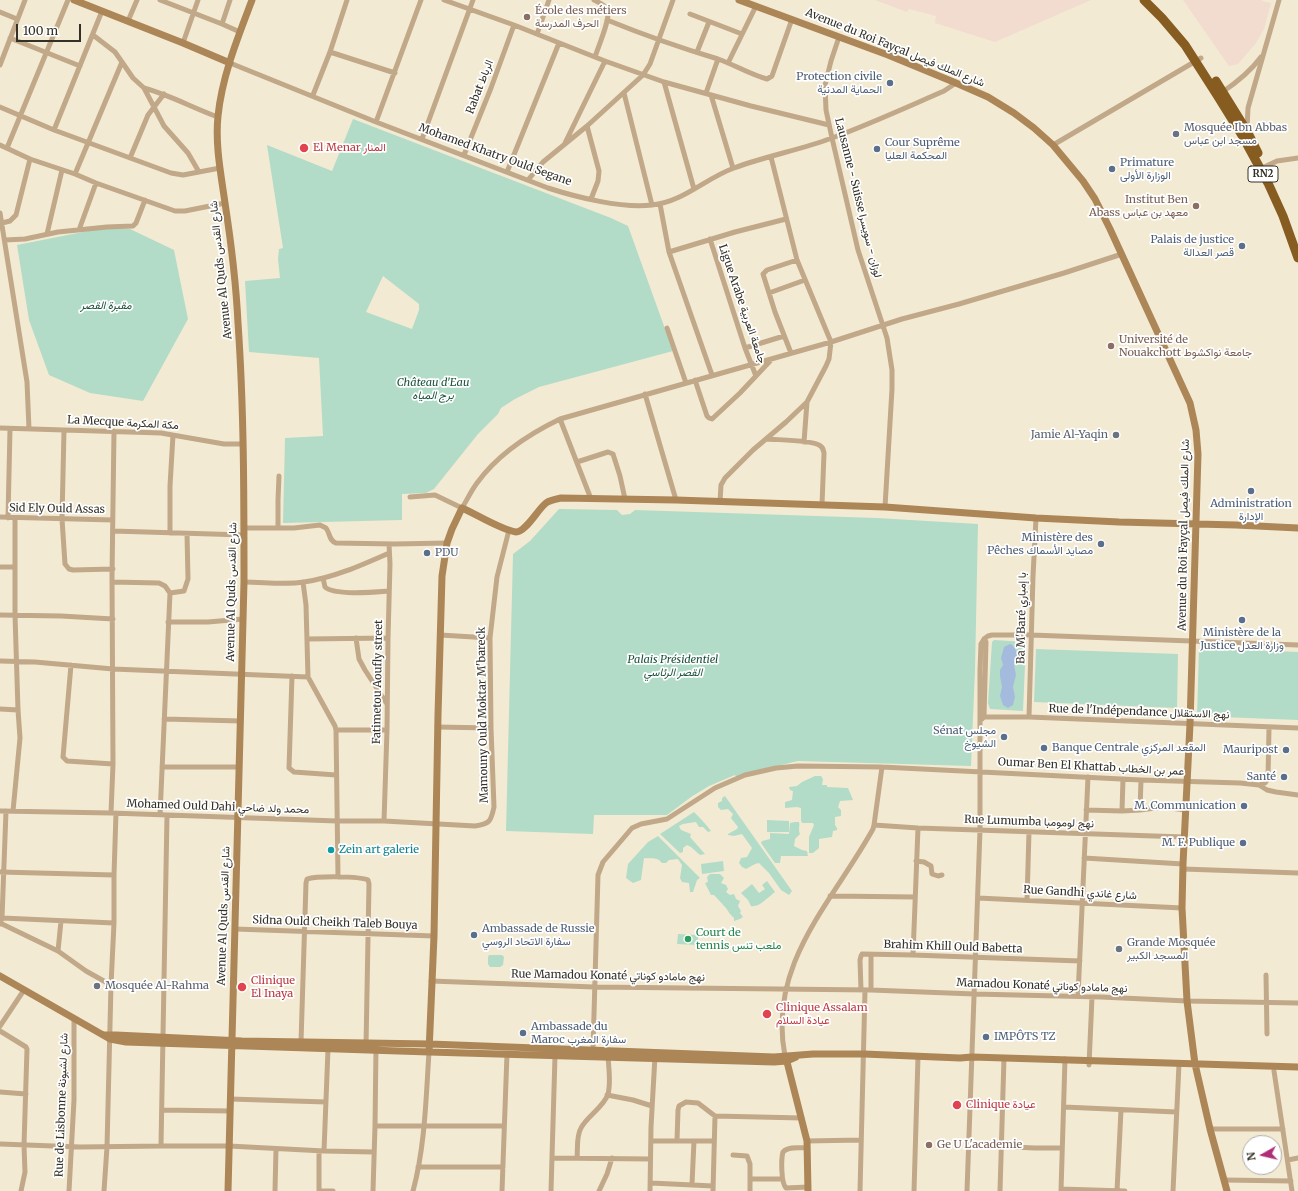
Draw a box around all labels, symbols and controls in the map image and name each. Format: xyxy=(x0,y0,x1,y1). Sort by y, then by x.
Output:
place label: École des métiers الحرف المدرسة xyxy=(535,4,627,30)
street label: Avenue du Roi Fayçal شارع الملك فيصل xyxy=(804,6,986,90)
marker: École des métiers الحرف المدرسة xyxy=(522,12,532,22)
scale bar xyxy=(18,16,83,42)
text: 100 m xyxy=(23,23,58,38)
street label: Rabat الرباط xyxy=(464,58,496,116)
place label: Protection civile الحماية المدنية xyxy=(796,70,882,96)
marker: Protection civile الحماية المدنية xyxy=(885,78,895,88)
street label: Lausanne - Suisse لوزان - سويسرا xyxy=(832,117,884,279)
street label: Mohamed Khatry Ould Segane xyxy=(417,121,573,189)
place label: Mosquée Ibn Abbas مسجد ابن عباس xyxy=(1184,121,1287,147)
marker: Mosquée Ibn Abbas مسجد ابن عباس xyxy=(1171,129,1181,139)
place label: Cour Suprême المحكمة العليا xyxy=(885,136,960,162)
place label: El Menar المنار xyxy=(313,141,386,155)
marker: El Menar المنار xyxy=(298,142,310,154)
marker: Cour Suprême المحكمة العليا xyxy=(872,144,882,154)
place label: Primature الوزارة الأولى xyxy=(1120,156,1174,182)
marker: Primature الوزارة الأولى xyxy=(1107,164,1117,174)
road number: RN2 xyxy=(1248,166,1278,182)
place label: Institut Ben Abass معهد بن عباس xyxy=(1089,193,1188,219)
street label: Avenue Al Quds شارع القدس xyxy=(207,200,235,340)
marker: Institut Ben Abass معهد بن عباس xyxy=(1191,201,1201,211)
place label: Palais de justice قصر العدالة xyxy=(1150,233,1234,259)
marker: Palais de justice قصر العدالة xyxy=(1237,241,1247,251)
street label: Ligue Arabe جامعة العربية xyxy=(715,243,769,365)
park label: مقبرة القصر xyxy=(81,299,131,313)
place label: Université de Nouakchott جامعة نواكشوط xyxy=(1119,333,1252,359)
marker: Université de Nouakchott جامعة نواكشوط xyxy=(1106,341,1116,351)
park label: Château d'Eau برج المياه xyxy=(397,376,469,402)
street label: La Mecque مكة المكرمة xyxy=(67,413,179,433)
place label: Jamie Al-Yaqin xyxy=(1031,428,1108,442)
marker: Jamie Al-Yaqin xyxy=(1111,430,1121,440)
street label: Avenue du Roi Fayçal شارع الملك فيصل xyxy=(1176,439,1192,631)
marker: Administration الإدارة xyxy=(1246,486,1256,496)
place label: Administration الإدارة xyxy=(1210,497,1292,523)
street label: Sid Ely Ould Assas xyxy=(9,502,105,516)
street label: Avenue Al Quds شارع القدس xyxy=(224,522,240,662)
place label: Ministère des Pêches مصايد الأسماك xyxy=(987,531,1093,557)
marker: Ministère des Pêches مصايد الأسماك xyxy=(1096,539,1106,549)
place label: PDU xyxy=(435,546,458,560)
marker: PDU xyxy=(422,548,432,558)
street label: Ba M'Baré با إمباري xyxy=(1015,572,1029,664)
marker: Ministère de la Justice وزارة العدل xyxy=(1237,615,1247,625)
street label: Fatimetou Aoufly street xyxy=(370,620,386,744)
place label: Ministère de la Justice وزارة العدل xyxy=(1200,626,1284,652)
street label: Mamouny Ould Moktar M'bareck xyxy=(475,627,491,803)
park label: Palais Présidentiel القصر الرئاسي xyxy=(628,653,718,679)
street label: Rue de l'Indépendance نهج الاستقلال xyxy=(1048,702,1230,722)
place label: Sénat مجلس الشيوخ xyxy=(933,724,996,750)
marker: Sénat مجلس الشيوخ xyxy=(999,732,1009,742)
place label: Banque Centrale المقعد المركزي xyxy=(1052,741,1206,755)
marker: Banque Centrale المقعد المركزي xyxy=(1039,743,1049,753)
place label: Mauripost xyxy=(1223,743,1278,757)
marker: Mauripost xyxy=(1281,745,1291,755)
street label: Oumar Ben El Khattab عمر بن الخطاب xyxy=(998,756,1184,778)
place label: Santé xyxy=(1246,770,1276,784)
marker: Santé xyxy=(1279,772,1289,782)
street label: Mohamed Ould Dahi محمد ولد ضاحي xyxy=(126,797,310,817)
place label: M. Communication xyxy=(1134,799,1236,813)
marker: M. Communication xyxy=(1239,801,1249,811)
street label: Rue Lumumba نهج لومومبا xyxy=(964,813,1094,831)
place label: M. F. Publique xyxy=(1162,836,1235,850)
marker: M. F. Publique xyxy=(1238,838,1248,848)
place label: Zein art galerie xyxy=(339,843,419,857)
marker: Zein art galerie xyxy=(326,845,336,855)
street label: Avenue Al Quds شارع القدس xyxy=(215,846,233,986)
street label: Rue Gandhi شارع غاندي xyxy=(1023,883,1137,903)
street label: Sidna Ould Cheikh Taleb Bouya xyxy=(252,914,418,932)
place label: Ambassade de Russie سفارة الاتحاد الروسي xyxy=(482,922,595,948)
place label: Court de tennis ملعب تنس xyxy=(696,926,781,952)
marker: Ambassade de Russie سفارة الاتحاد الروسي xyxy=(469,930,479,940)
marker: Court de tennis ملعب تنس xyxy=(683,934,693,944)
place label: Grande Mosquée المسجد الكبير xyxy=(1127,936,1216,962)
street label: Brahim Khill Ould Babetta xyxy=(883,938,1023,956)
marker: Grande Mosquée المسجد الكبير xyxy=(1114,944,1124,954)
street label: Rue Mamadou Konaté نهج مامادو كوناتي xyxy=(511,968,705,984)
place label: Clinique El Inaya xyxy=(251,974,295,1000)
street label: Mamadou Konaté نهج مامادو كوناتي xyxy=(956,976,1128,996)
place label: Mosquée Al-Rahma xyxy=(105,979,209,993)
marker: Mosquée Al-Rahma xyxy=(92,981,102,991)
marker: Clinique El Inaya xyxy=(236,981,248,993)
place label: Clinique Assalam عيادة السلام xyxy=(776,1001,868,1027)
marker: Clinique Assalam عيادة السلام xyxy=(761,1008,773,1020)
place label: Ambassade du Maroc سفارة المغرب xyxy=(531,1020,626,1046)
marker: Ambassade du Maroc سفارة المغرب xyxy=(518,1028,528,1038)
place label: IMPÔTS TZ xyxy=(994,1030,1056,1044)
marker: IMPÔTS TZ xyxy=(981,1032,991,1042)
street label: Rue de Lisbonne شارع لشبونة xyxy=(53,1033,71,1177)
place label: Clinique عيادة xyxy=(966,1098,1036,1112)
marker: Clinique عيادة xyxy=(951,1099,963,1111)
north arrow xyxy=(1242,1135,1282,1175)
place label: Ge U L'academie xyxy=(937,1138,1022,1152)
marker: Ge U L'academie xyxy=(924,1140,934,1150)
text: N xyxy=(1244,1151,1259,1162)

